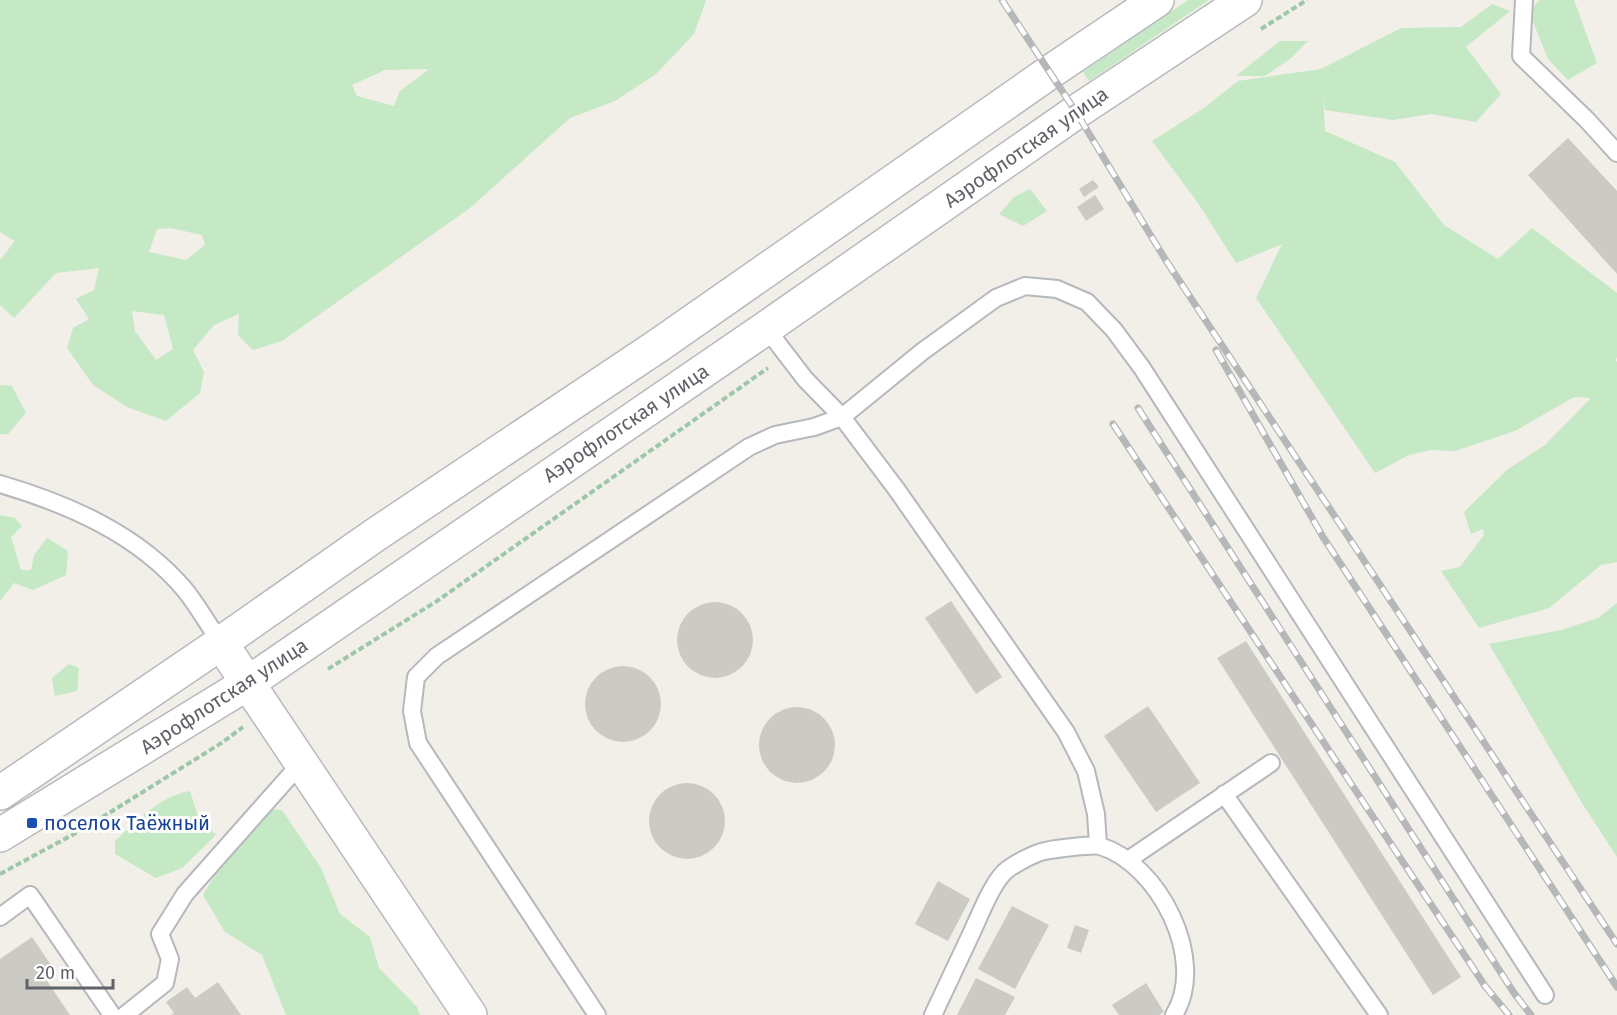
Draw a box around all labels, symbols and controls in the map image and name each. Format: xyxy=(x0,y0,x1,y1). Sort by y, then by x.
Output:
street label: Аэрофлотская улица xyxy=(939,81,1113,213)
street label: Аэрофлотская улица xyxy=(539,359,713,487)
street label: Аэрофлотская улица xyxy=(136,633,312,759)
place label: поселок Таёжный xyxy=(44,811,210,835)
marker: поселок Таёжный xyxy=(25,816,39,830)
scale bar xyxy=(27,952,112,990)
text: 20 m xyxy=(36,962,75,984)

